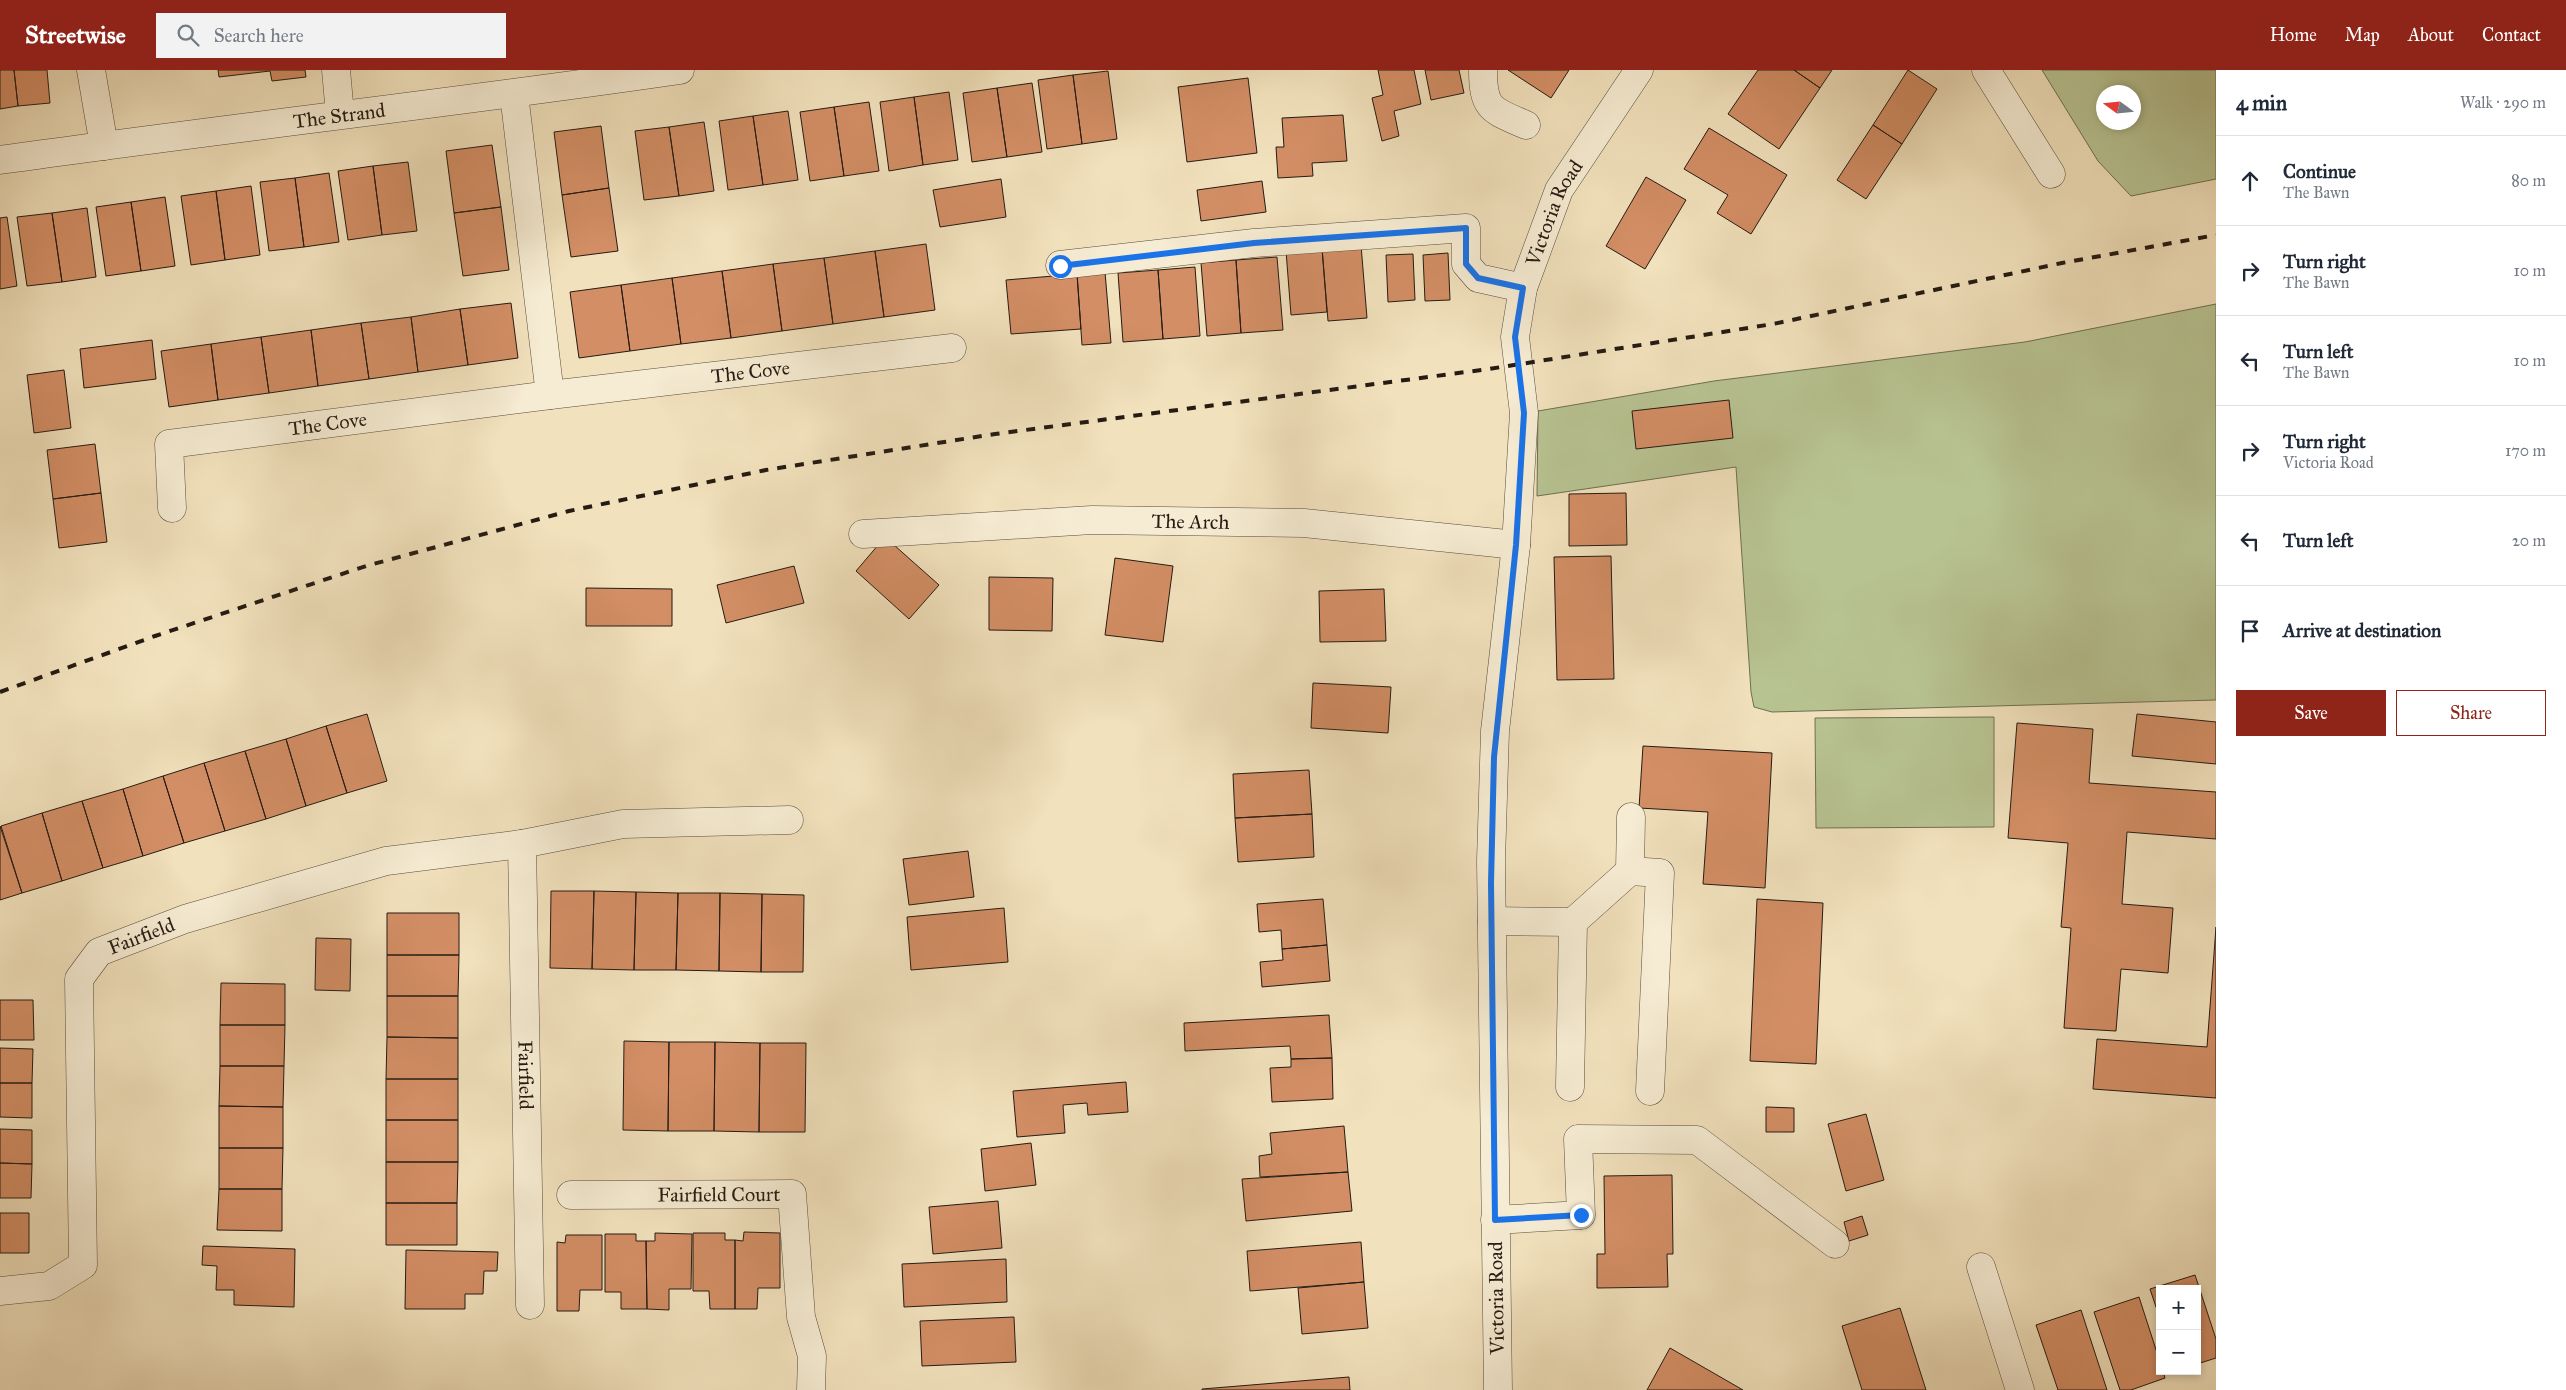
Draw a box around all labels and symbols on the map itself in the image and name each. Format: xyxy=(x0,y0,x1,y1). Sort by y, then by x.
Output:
north arrow xyxy=(2096,85,2141,130)
street label: The Strand xyxy=(292,98,387,133)
street label: Victoria Road xyxy=(1520,155,1588,270)
route start xyxy=(1049,255,1072,278)
street label: The Cove xyxy=(710,355,791,388)
street label: The Cove xyxy=(287,407,368,441)
street label: The Arch xyxy=(1151,509,1230,534)
street label: Fairfield xyxy=(104,912,178,959)
street label: Fairfield xyxy=(513,1040,539,1110)
street label: Fairfield Court xyxy=(658,1182,780,1207)
route end xyxy=(1570,1204,1593,1227)
street label: Victoria Road xyxy=(1483,1241,1509,1356)

